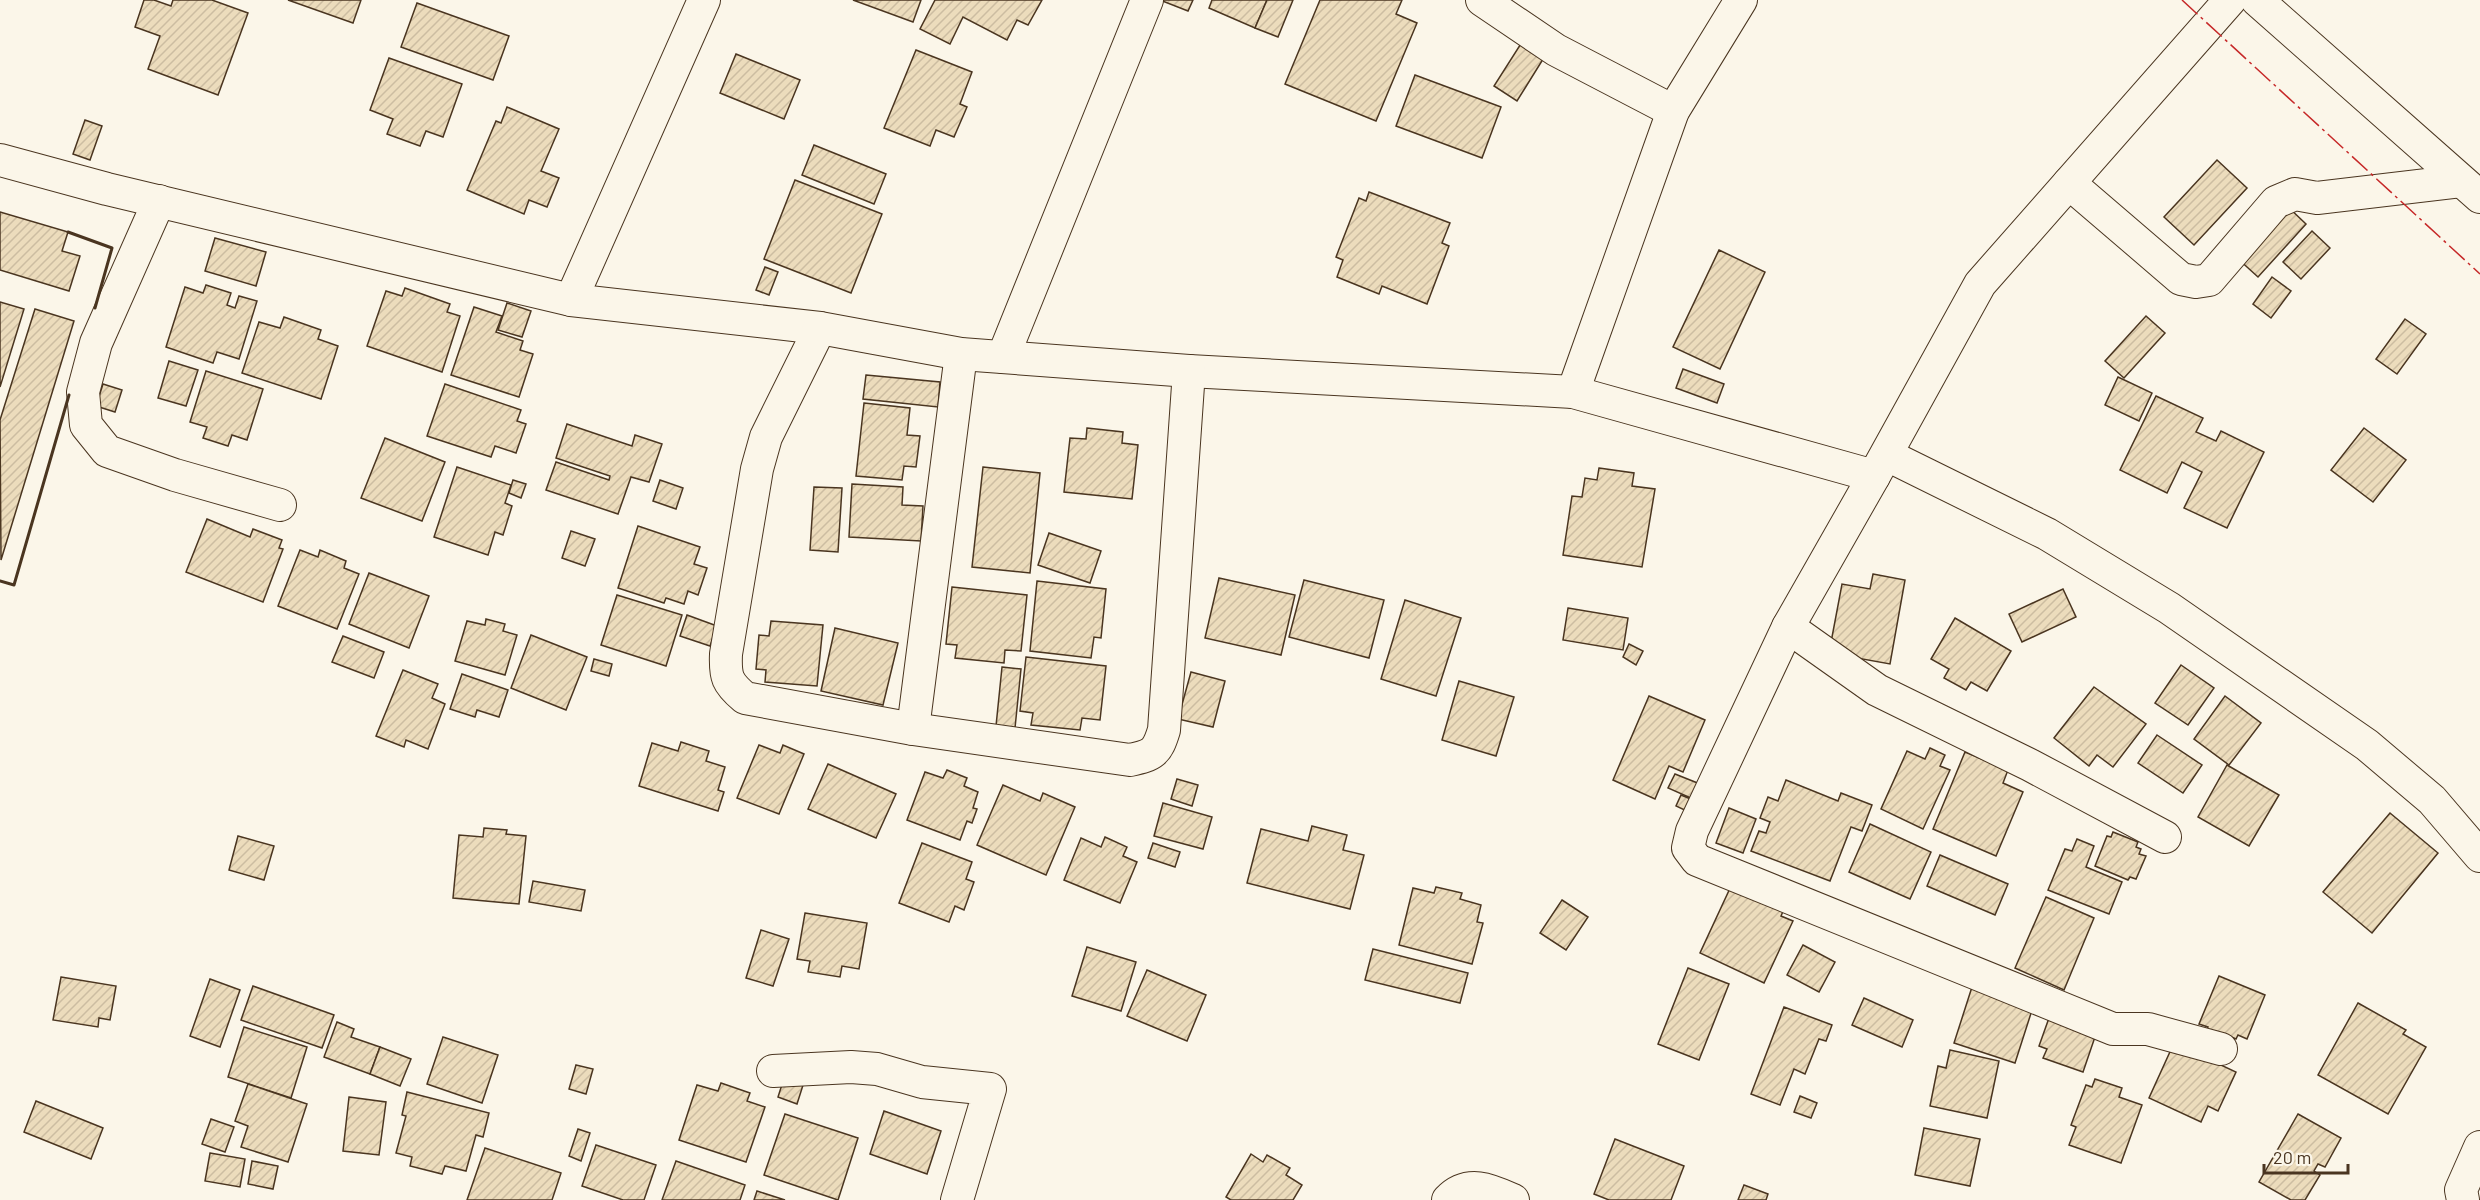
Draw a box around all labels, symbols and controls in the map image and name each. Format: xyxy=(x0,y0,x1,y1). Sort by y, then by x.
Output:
scale bar xyxy=(2264,1137,2348,1175)
text: 20 m xyxy=(2273,1146,2311,1168)

